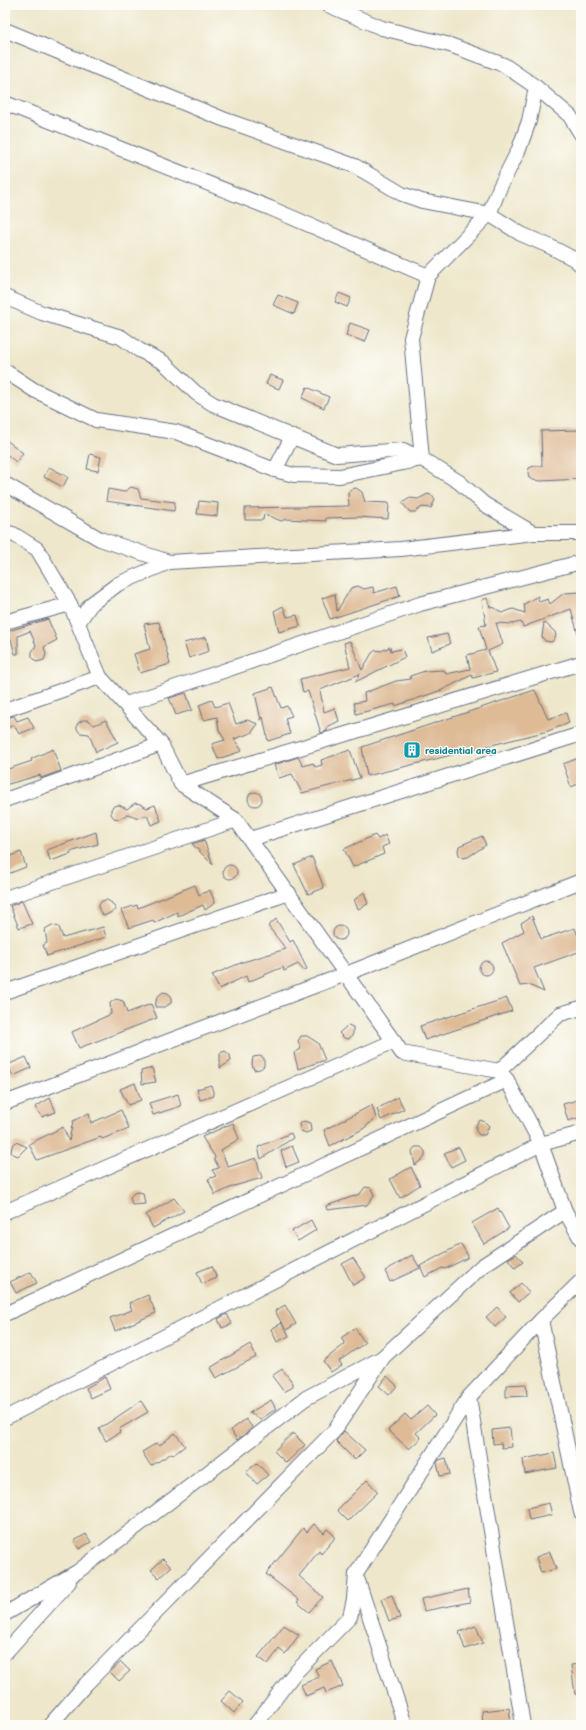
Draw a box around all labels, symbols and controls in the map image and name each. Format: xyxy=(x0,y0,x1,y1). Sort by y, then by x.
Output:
building icon: residential area xyxy=(402,740,422,760)
place label: residential area xyxy=(425,745,497,757)

